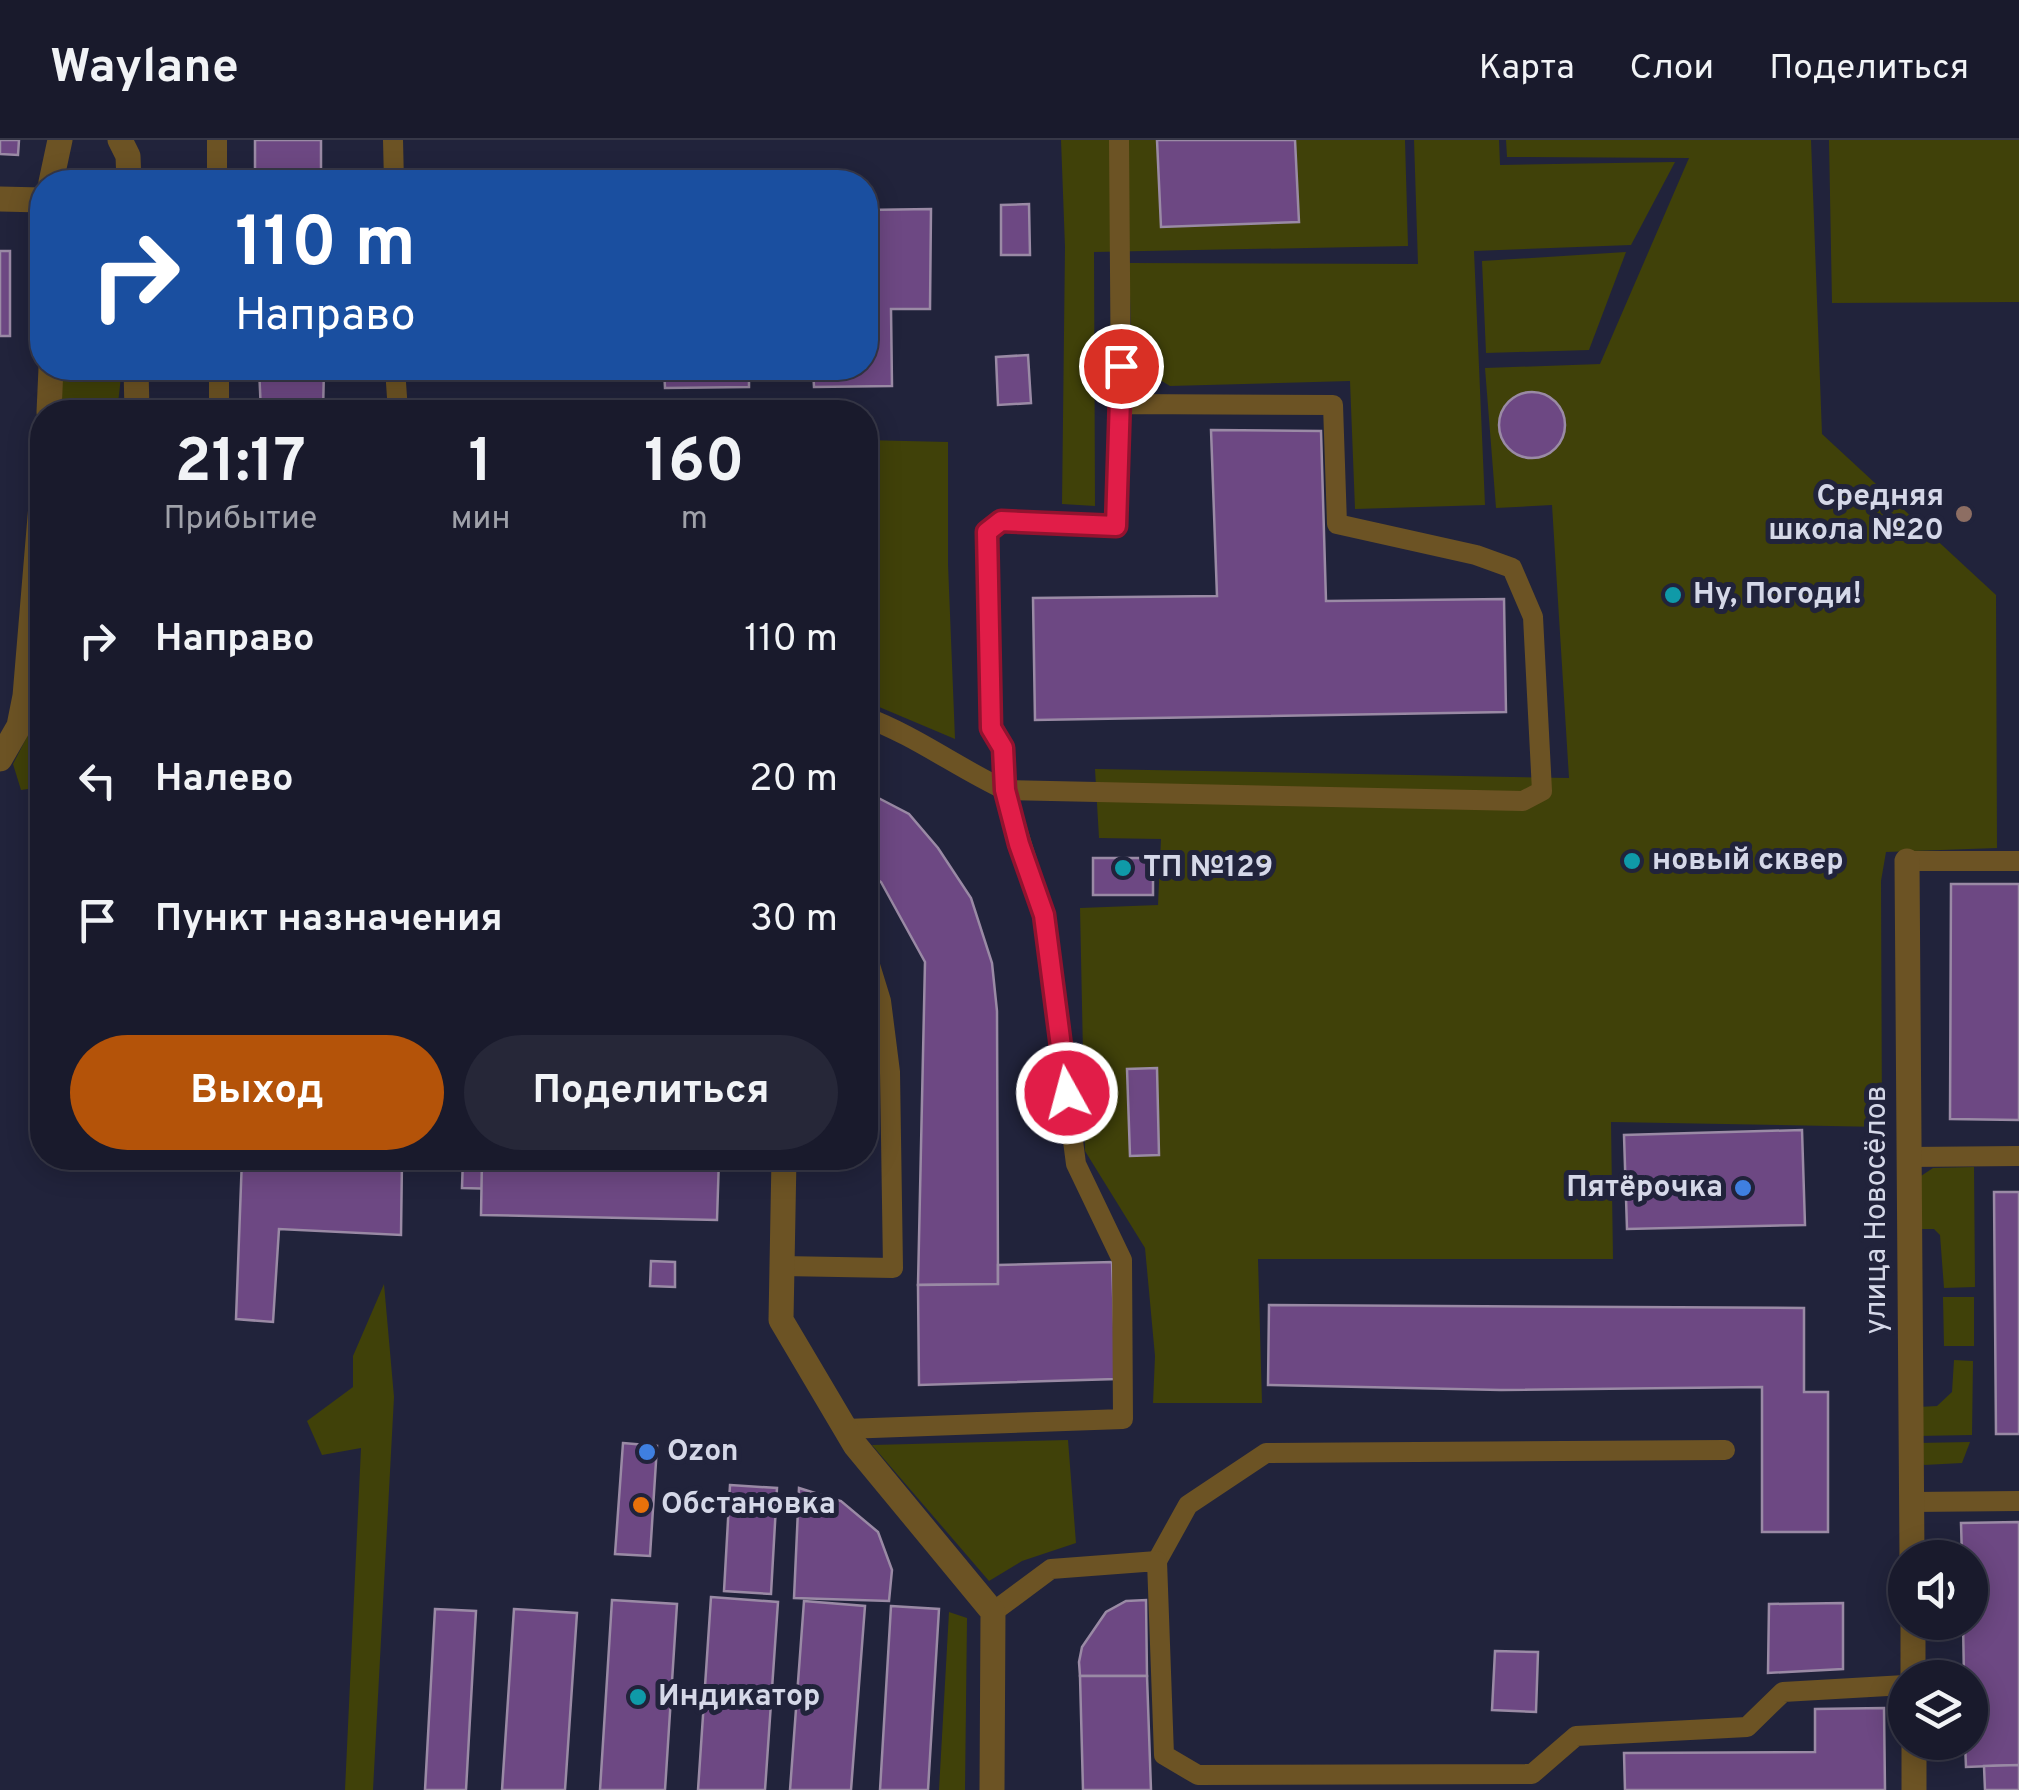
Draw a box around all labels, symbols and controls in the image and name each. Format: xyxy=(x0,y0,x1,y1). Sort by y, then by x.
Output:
text: Waylane xyxy=(50,39,239,99)
text: Карта xyxy=(1479,47,1575,91)
text: Слои xyxy=(1630,47,1714,91)
text: Поделиться xyxy=(1769,47,1969,91)
text: 110 m xyxy=(235,202,416,291)
icon: right xyxy=(70,210,200,340)
text: Направо xyxy=(235,289,416,346)
pin xyxy=(1079,324,1164,409)
icon: arrive xyxy=(1094,339,1149,394)
text: 21:17 xyxy=(175,427,306,503)
text: 1 xyxy=(469,427,493,503)
text: 160 xyxy=(644,427,744,503)
place label: Средняя школа №20 xyxy=(1768,479,1944,550)
text: Прибытие xyxy=(164,500,317,540)
text: мин xyxy=(451,500,510,540)
text: m xyxy=(681,500,708,540)
marker: Средняя школа №20 xyxy=(1953,503,1975,525)
place label: Ну, Погоди! xyxy=(1693,577,1862,614)
marker: Ну, Погоди! xyxy=(1662,584,1684,606)
icon: right xyxy=(70,613,125,668)
text: Направо xyxy=(155,616,315,665)
text: 110 m xyxy=(744,616,838,665)
icon: left xyxy=(70,753,125,808)
text: Налево xyxy=(155,756,294,805)
text: 20 m xyxy=(749,756,838,805)
place label: новый сквер xyxy=(1652,843,1844,880)
place label: ТП №129 xyxy=(1143,850,1273,887)
marker: новый сквер xyxy=(1621,850,1643,872)
marker: ТП №129 xyxy=(1112,857,1134,879)
icon: arrive xyxy=(70,893,125,948)
text: Пункт назначения xyxy=(155,896,503,945)
text: 30 m xyxy=(750,896,838,945)
button: Выход xyxy=(70,1035,444,1150)
button: Поделиться xyxy=(464,1035,838,1150)
position arrow xyxy=(1015,1041,1119,1145)
street label: улица Новосёлов xyxy=(1859,1086,1896,1334)
place label: Пятёрочка xyxy=(1566,1170,1723,1207)
marker: Пятёрочка xyxy=(1732,1177,1754,1199)
place label: Ozon xyxy=(667,1434,739,1471)
marker: Ozon xyxy=(636,1441,658,1463)
place label: Обстановка xyxy=(661,1487,836,1524)
marker: Обстановка xyxy=(630,1494,652,1516)
map controls xyxy=(1888,1540,1988,1760)
button: sound xyxy=(1888,1540,1988,1640)
button: layers xyxy=(1888,1660,1988,1760)
place label: Индикатор xyxy=(658,1679,820,1716)
marker: Индикатор xyxy=(627,1686,649,1708)

